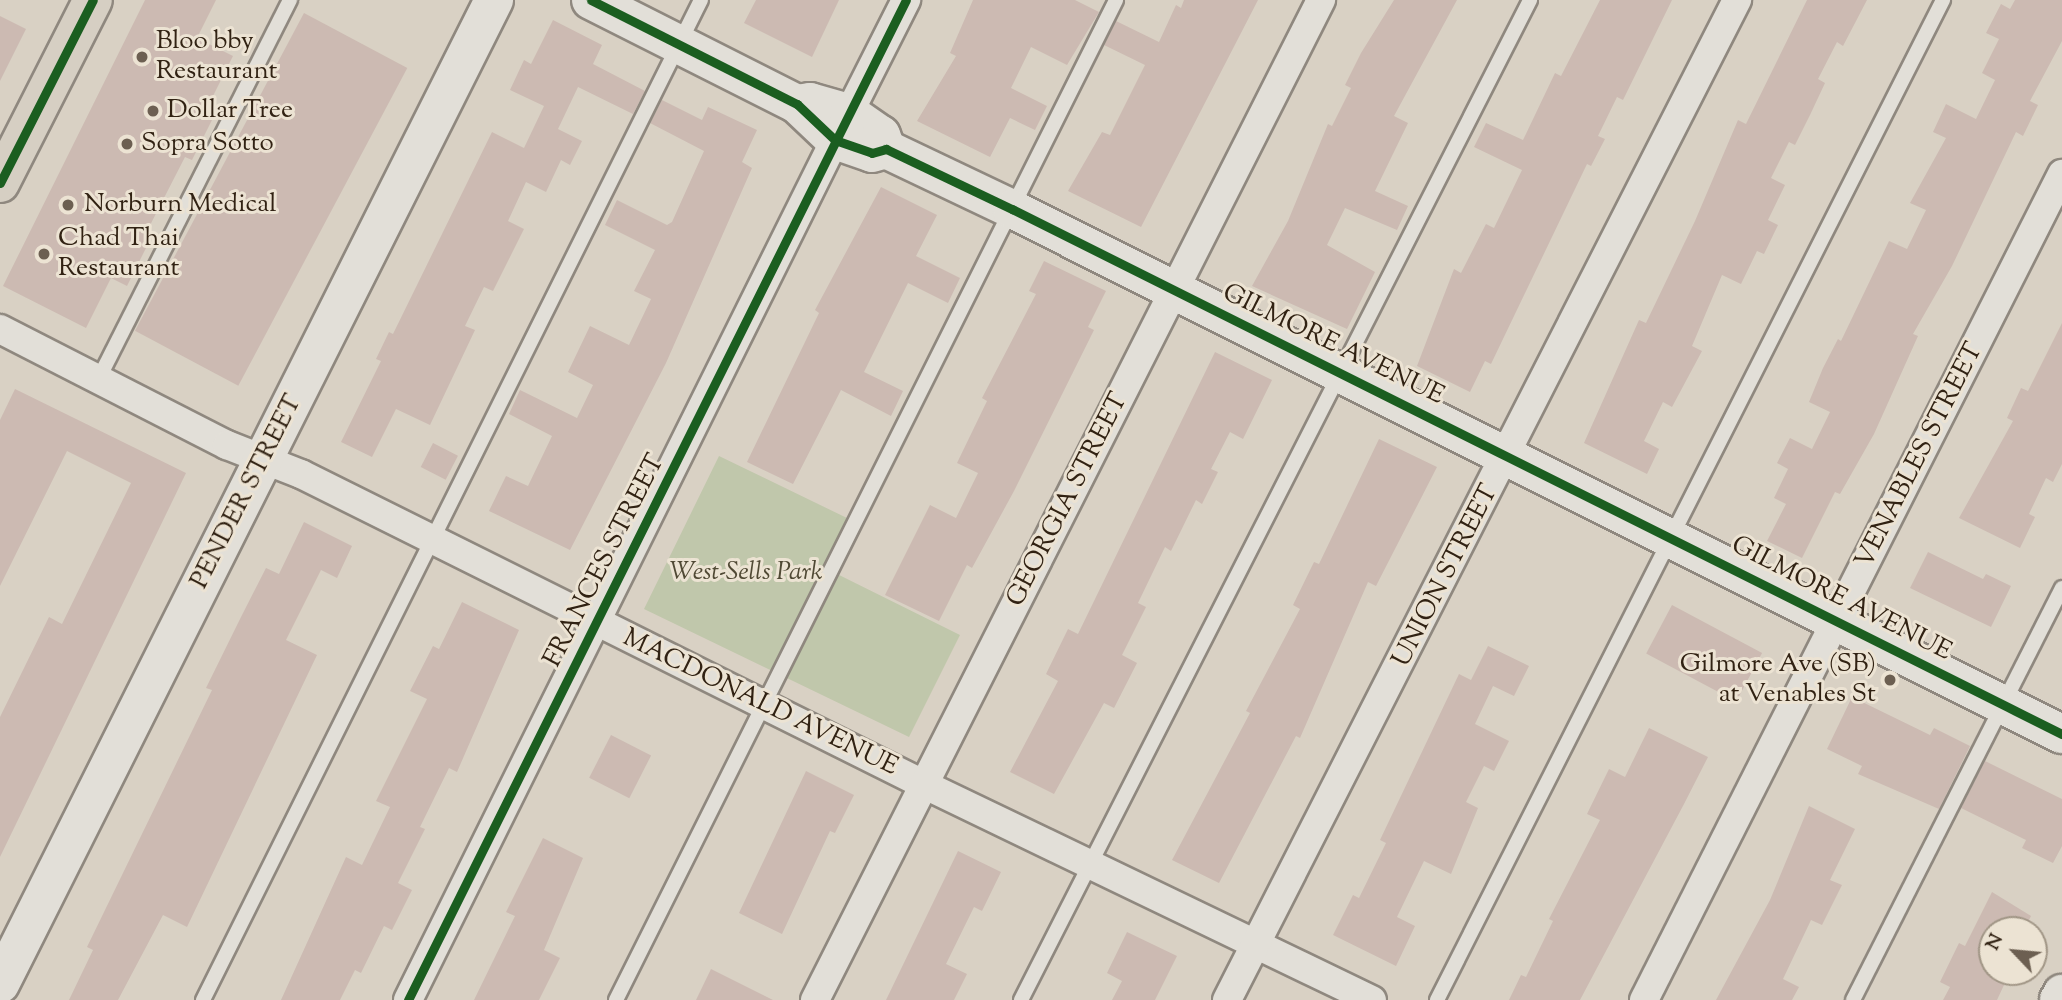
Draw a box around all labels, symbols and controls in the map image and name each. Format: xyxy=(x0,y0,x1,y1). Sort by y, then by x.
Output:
place label: Bloo bby Restaurant xyxy=(156,26,277,88)
marker: Bloo bby Restaurant xyxy=(134,49,150,65)
place label: Dollar Tree xyxy=(167,95,293,127)
marker: Dollar Tree xyxy=(145,103,161,119)
place label: Sopra Sotto xyxy=(141,128,274,160)
marker: Sopra Sotto xyxy=(119,136,135,152)
place label: Norburn Medical xyxy=(84,189,277,221)
marker: Norburn Medical xyxy=(58,195,78,215)
place label: Chad Thai Restaurant xyxy=(58,223,179,284)
marker: Chad Thai Restaurant xyxy=(36,246,52,262)
street label: GILMORE AVENUE xyxy=(1217,278,1449,412)
street label: VENABLES STREET xyxy=(1850,338,1990,574)
street label: GEORGIA STREET xyxy=(1001,388,1135,612)
street label: PENDER STREET xyxy=(185,390,309,594)
street label: FRANCES STREET xyxy=(538,449,672,673)
street label: UNION STREET xyxy=(1387,480,1505,672)
street label: GILMORE AVENUE xyxy=(1726,530,1956,668)
park label: West-Sells Park xyxy=(670,557,822,589)
street label: MACDONALD AVENUE xyxy=(617,623,903,783)
place label: Gilmore Ave (SB) at Venables St xyxy=(1680,649,1876,710)
marker: Gilmore Ave (SB) at Venables St xyxy=(1882,672,1898,688)
north arrow xyxy=(1978,916,2048,986)
text: N xyxy=(1980,930,2011,955)

